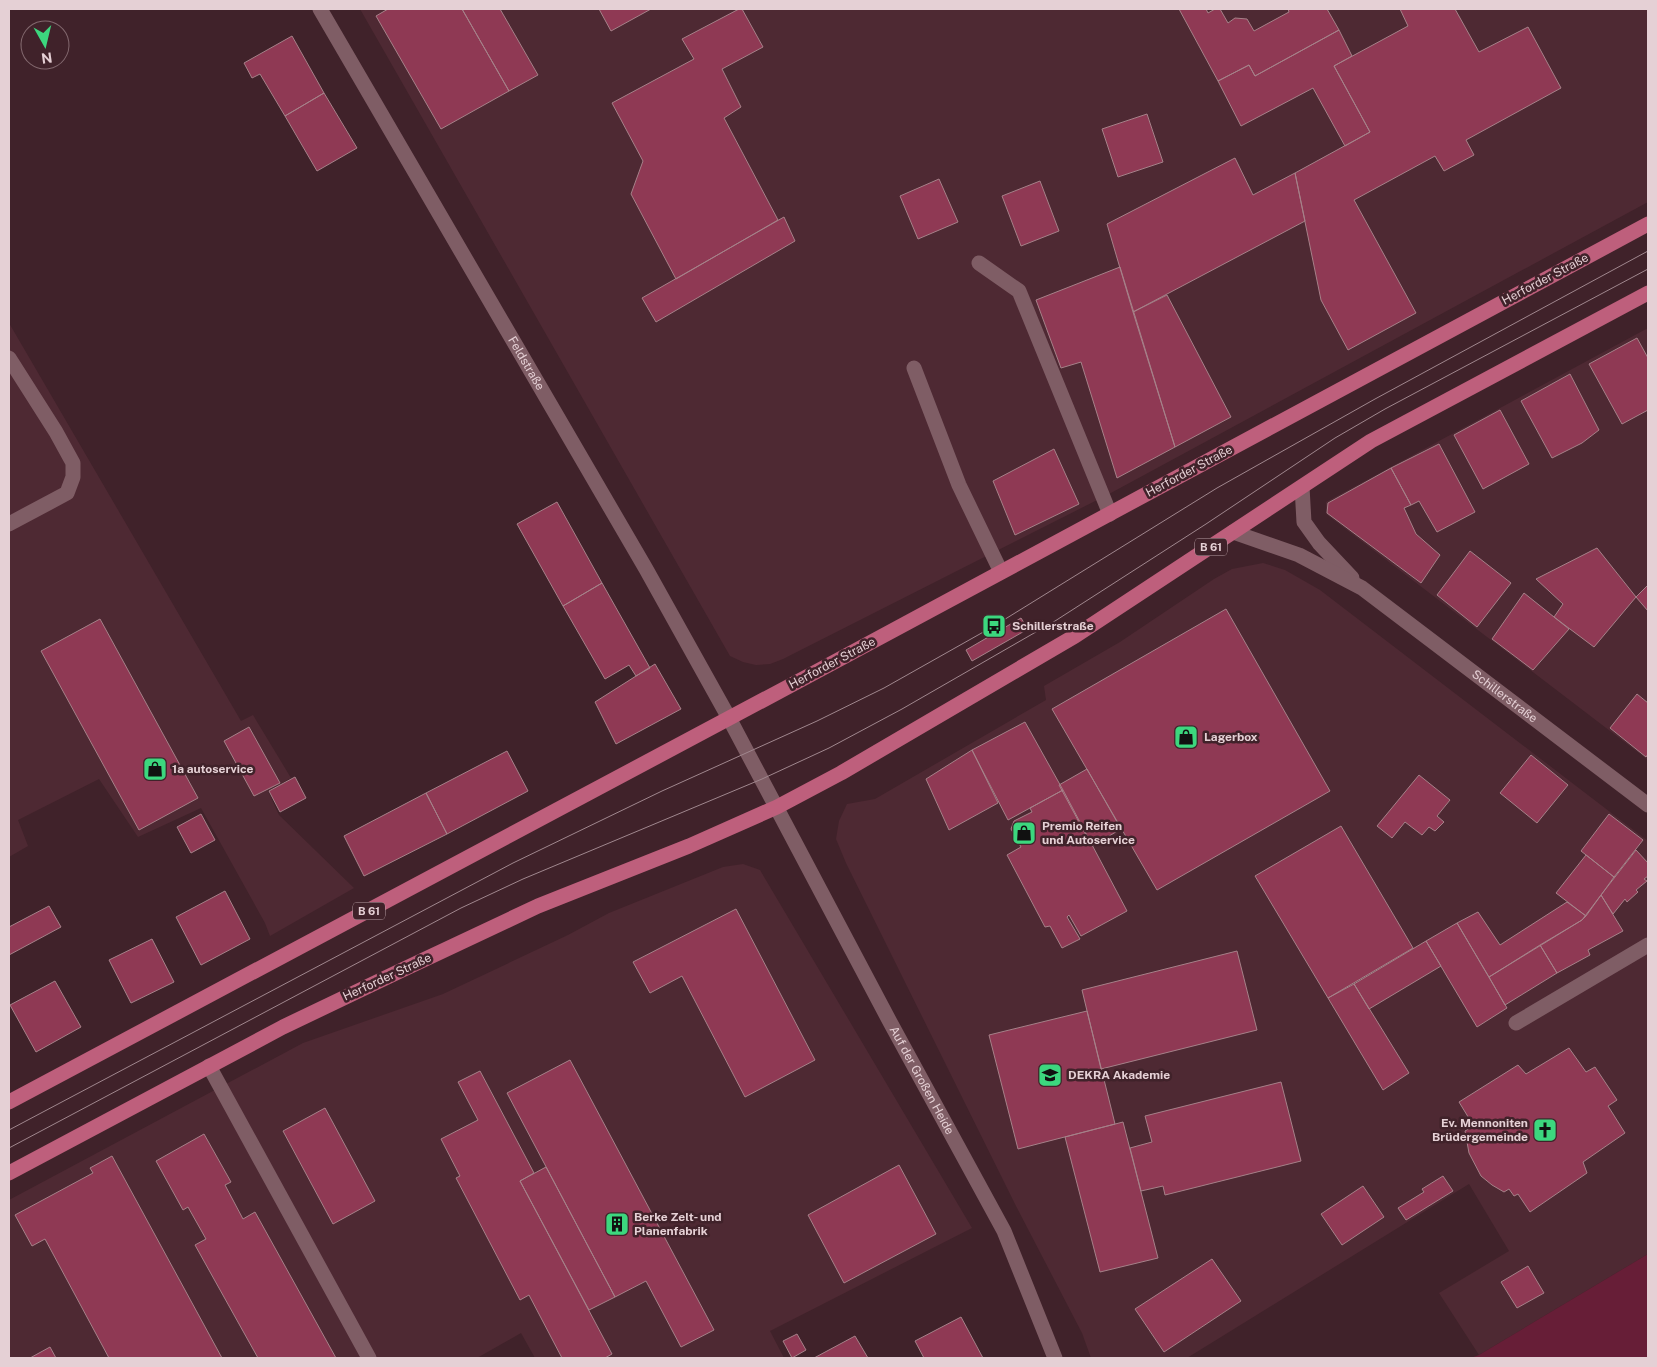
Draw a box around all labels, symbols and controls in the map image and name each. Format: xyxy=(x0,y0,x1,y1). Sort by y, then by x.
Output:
north arrow xyxy=(20,20,70,70)
text: N xyxy=(40,49,53,67)
street label: Herforder Straße xyxy=(1499,250,1591,308)
street label: Feldstraße xyxy=(505,334,547,393)
street label: Herforder Straße xyxy=(1143,442,1235,500)
road number: B 61 xyxy=(1195,538,1227,556)
bus stop icon: Schillerstraße xyxy=(981,613,1007,639)
place label: Schillerstraße xyxy=(1012,619,1094,633)
street label: Herforder Straße xyxy=(786,634,878,692)
street label: Schillerstraße xyxy=(1469,667,1540,726)
shop icon: Lagerbox xyxy=(1173,724,1199,750)
place label: Lagerbox xyxy=(1204,730,1258,744)
shop icon: 1a autoservice xyxy=(142,756,168,782)
place label: 1a autoservice xyxy=(172,762,254,776)
place label: Premio Reifen und Autoservice xyxy=(1042,819,1135,847)
shop icon: Premio Reifen und Autoservice xyxy=(1011,820,1037,846)
road number: B 61 xyxy=(353,902,385,919)
street label: Herforder Straße xyxy=(341,950,434,1004)
street label: Auf der Großen Heide xyxy=(887,1024,957,1137)
school or university icon: DEKRA Akademie xyxy=(1037,1062,1063,1088)
place label: DEKRA Akademie xyxy=(1068,1068,1170,1082)
place label: Ev. Mennoniten Brüdergemeinde xyxy=(1432,1116,1528,1144)
church icon: Ev. Mennoniten Brüdergemeinde xyxy=(1532,1117,1558,1143)
place label: Berke Zelt- und Planenfabrik xyxy=(634,1210,722,1238)
building icon: Berke Zelt- und Planenfabrik xyxy=(604,1211,630,1237)

